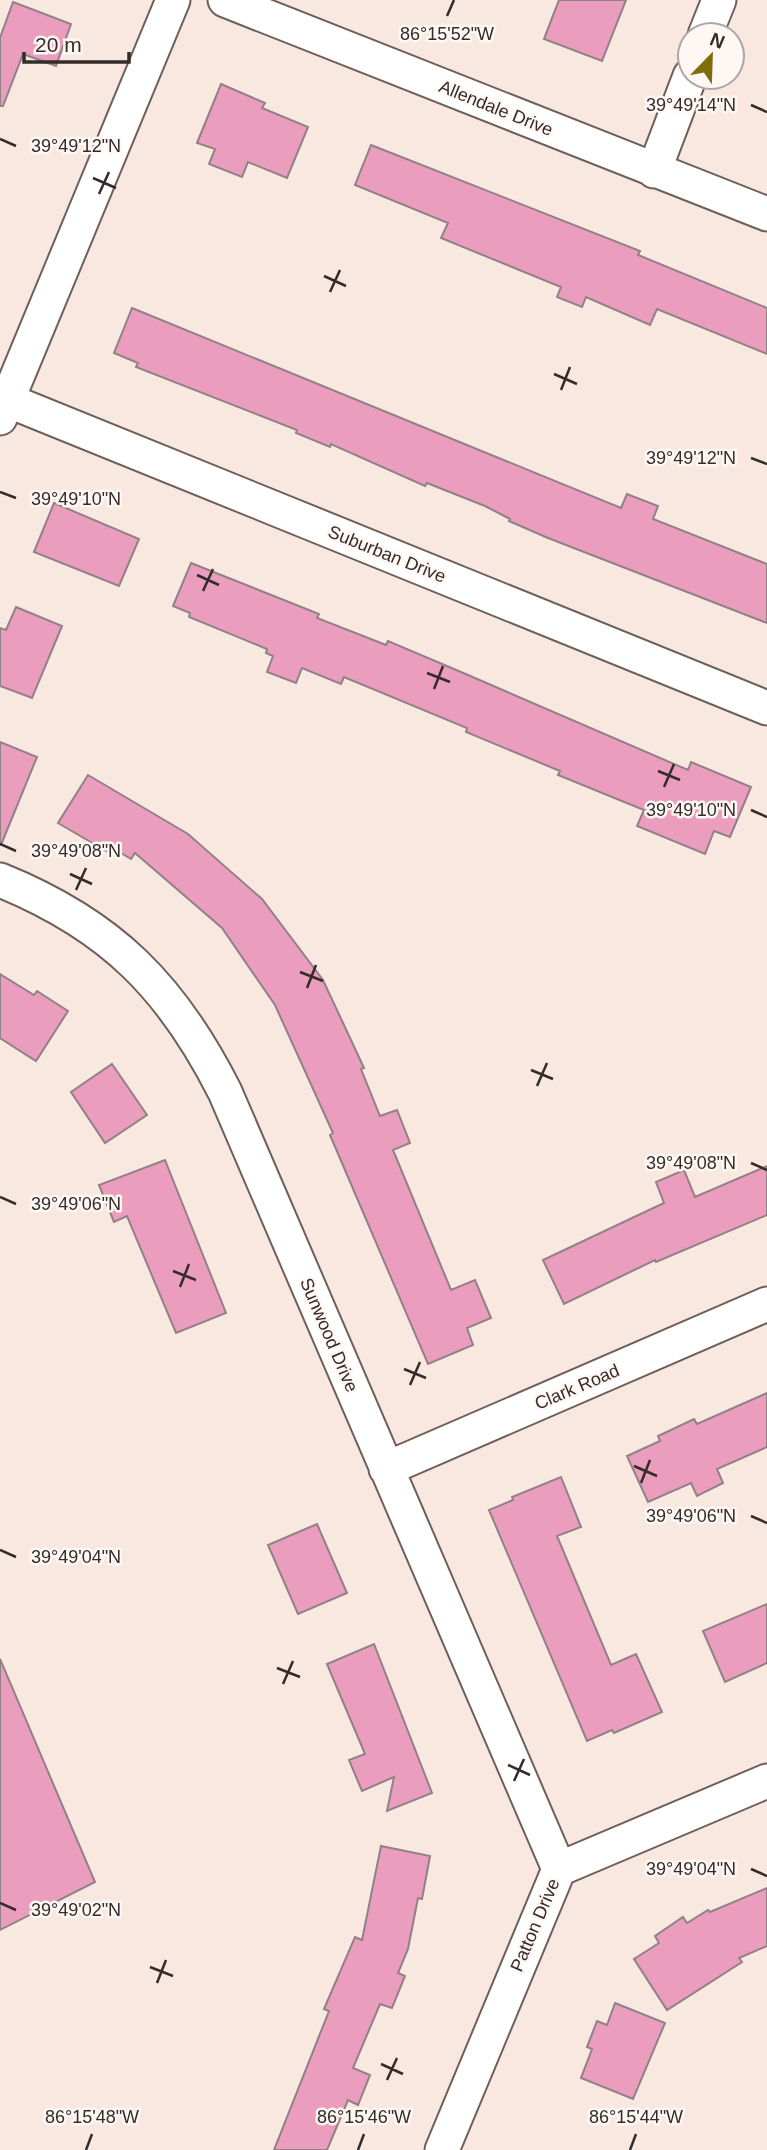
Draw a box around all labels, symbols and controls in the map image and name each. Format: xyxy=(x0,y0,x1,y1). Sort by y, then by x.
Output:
scale bar xyxy=(24,21,130,65)
north arrow xyxy=(676,21,746,91)
text: 86°15'52"W xyxy=(400,24,494,44)
text: N xyxy=(707,28,728,53)
text: 20 m xyxy=(35,33,82,56)
street label: Allendale Drive xyxy=(436,76,556,140)
text: 39°49'14"N xyxy=(646,95,736,115)
text: 39°49'12"N xyxy=(31,136,121,156)
text: 39°49'12"N xyxy=(646,448,736,468)
text: 39°49'10"N xyxy=(31,489,121,509)
street label: Suburban Drive xyxy=(325,521,449,587)
text: 39°49'10"N xyxy=(646,800,736,820)
text: 39°49'08"N xyxy=(31,841,121,861)
text: 39°49'08"N xyxy=(646,1153,736,1173)
text: 39°49'06"N xyxy=(31,1194,121,1214)
street label: Sunwood Drive xyxy=(296,1275,362,1395)
street label: Clark Road xyxy=(532,1360,622,1414)
text: 39°49'06"N xyxy=(646,1506,736,1526)
text: 39°49'04"N xyxy=(31,1547,121,1567)
text: 39°49'04"N xyxy=(646,1859,736,1879)
street label: Patton Drive xyxy=(506,1876,564,1974)
text: 39°49'02"N xyxy=(31,1900,121,1920)
text: 86°15'48"W xyxy=(45,2107,139,2127)
text: 86°15'46"W xyxy=(317,2107,411,2127)
text: 86°15'44"W xyxy=(589,2107,683,2127)

